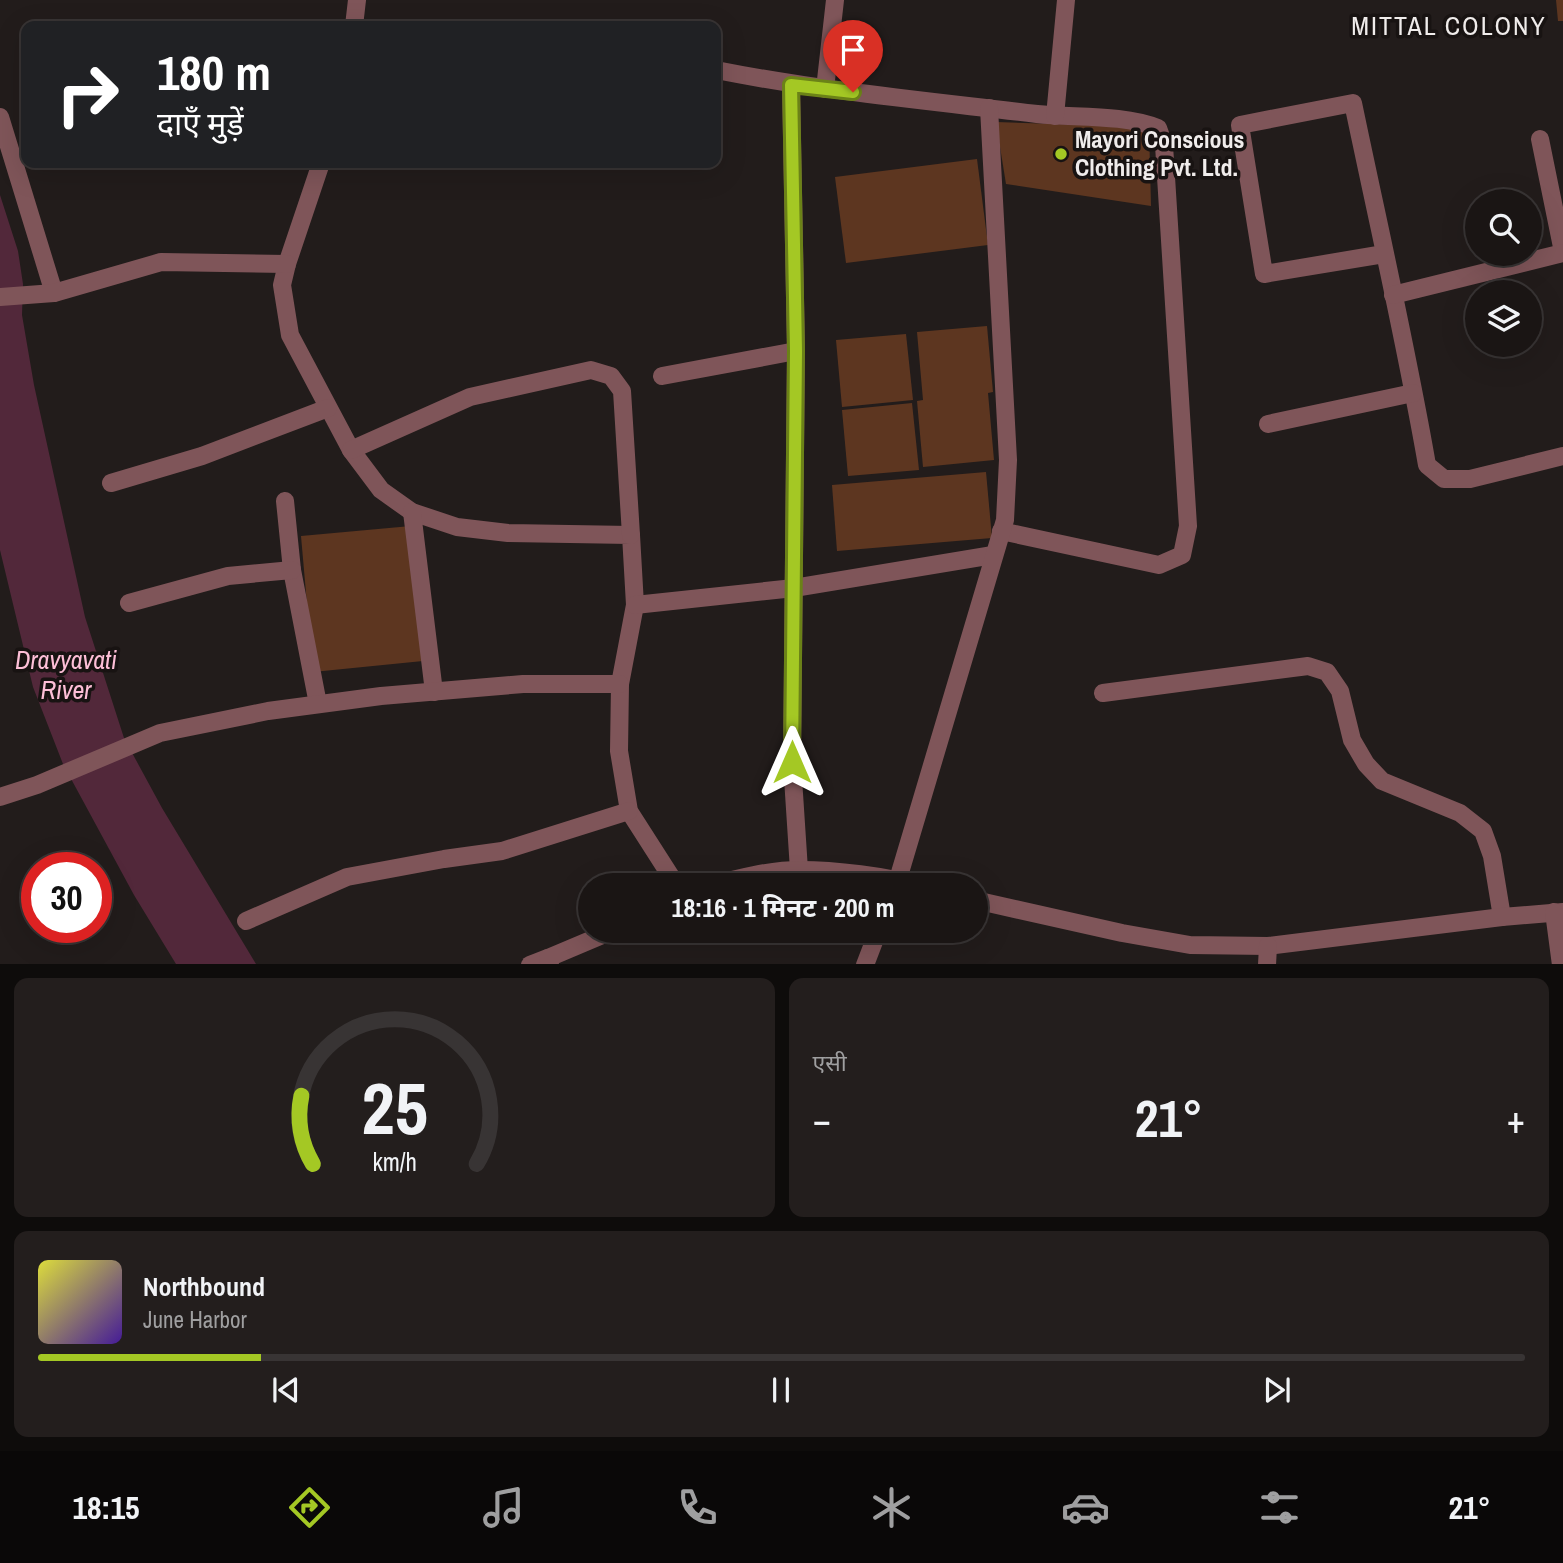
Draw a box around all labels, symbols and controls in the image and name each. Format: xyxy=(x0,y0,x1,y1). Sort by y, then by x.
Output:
district label: MITTAL COLONY xyxy=(1351,8,1547,43)
pin xyxy=(823,20,883,92)
icon: arrive xyxy=(834,31,872,69)
text: 180 m xyxy=(157,39,271,105)
icon: right xyxy=(42,49,133,140)
text: दाएँ मुड़ें xyxy=(157,102,244,145)
place label: Mayori Conscious Clothing Pvt. Ltd. xyxy=(1075,123,1245,183)
marker: Mayori Conscious Clothing Pvt. Ltd. xyxy=(1053,146,1069,162)
map controls xyxy=(1465,189,1542,357)
button: search xyxy=(1465,189,1542,266)
button: layers xyxy=(1465,280,1542,357)
water label: Dravyavati River xyxy=(15,642,117,707)
position arrow xyxy=(755,725,829,799)
speed limit sign: 30 xyxy=(21,852,112,943)
text: 18:16 · 1 मिनट · 200 m xyxy=(672,890,894,925)
text: एसी xyxy=(813,1047,847,1078)
text: 25 xyxy=(361,1059,427,1157)
text: 21° xyxy=(1135,1083,1203,1153)
text: − xyxy=(813,1094,831,1145)
text: + xyxy=(1507,1094,1525,1145)
text: km/h xyxy=(372,1144,416,1178)
text: Northbound xyxy=(143,1269,265,1304)
text: June Harbor xyxy=(143,1304,247,1335)
icon: previous xyxy=(267,1371,305,1409)
icon: pause xyxy=(762,1371,800,1409)
icon: next xyxy=(1258,1371,1296,1409)
icon: directions xyxy=(285,1483,334,1532)
icon: music xyxy=(479,1483,528,1532)
icon: phone xyxy=(673,1483,722,1532)
icon: climate xyxy=(867,1483,916,1532)
icon: car xyxy=(1061,1483,1110,1532)
icon: filters xyxy=(1255,1483,1304,1532)
text: 18:15 xyxy=(72,1486,140,1529)
text: 21° xyxy=(1448,1486,1490,1529)

